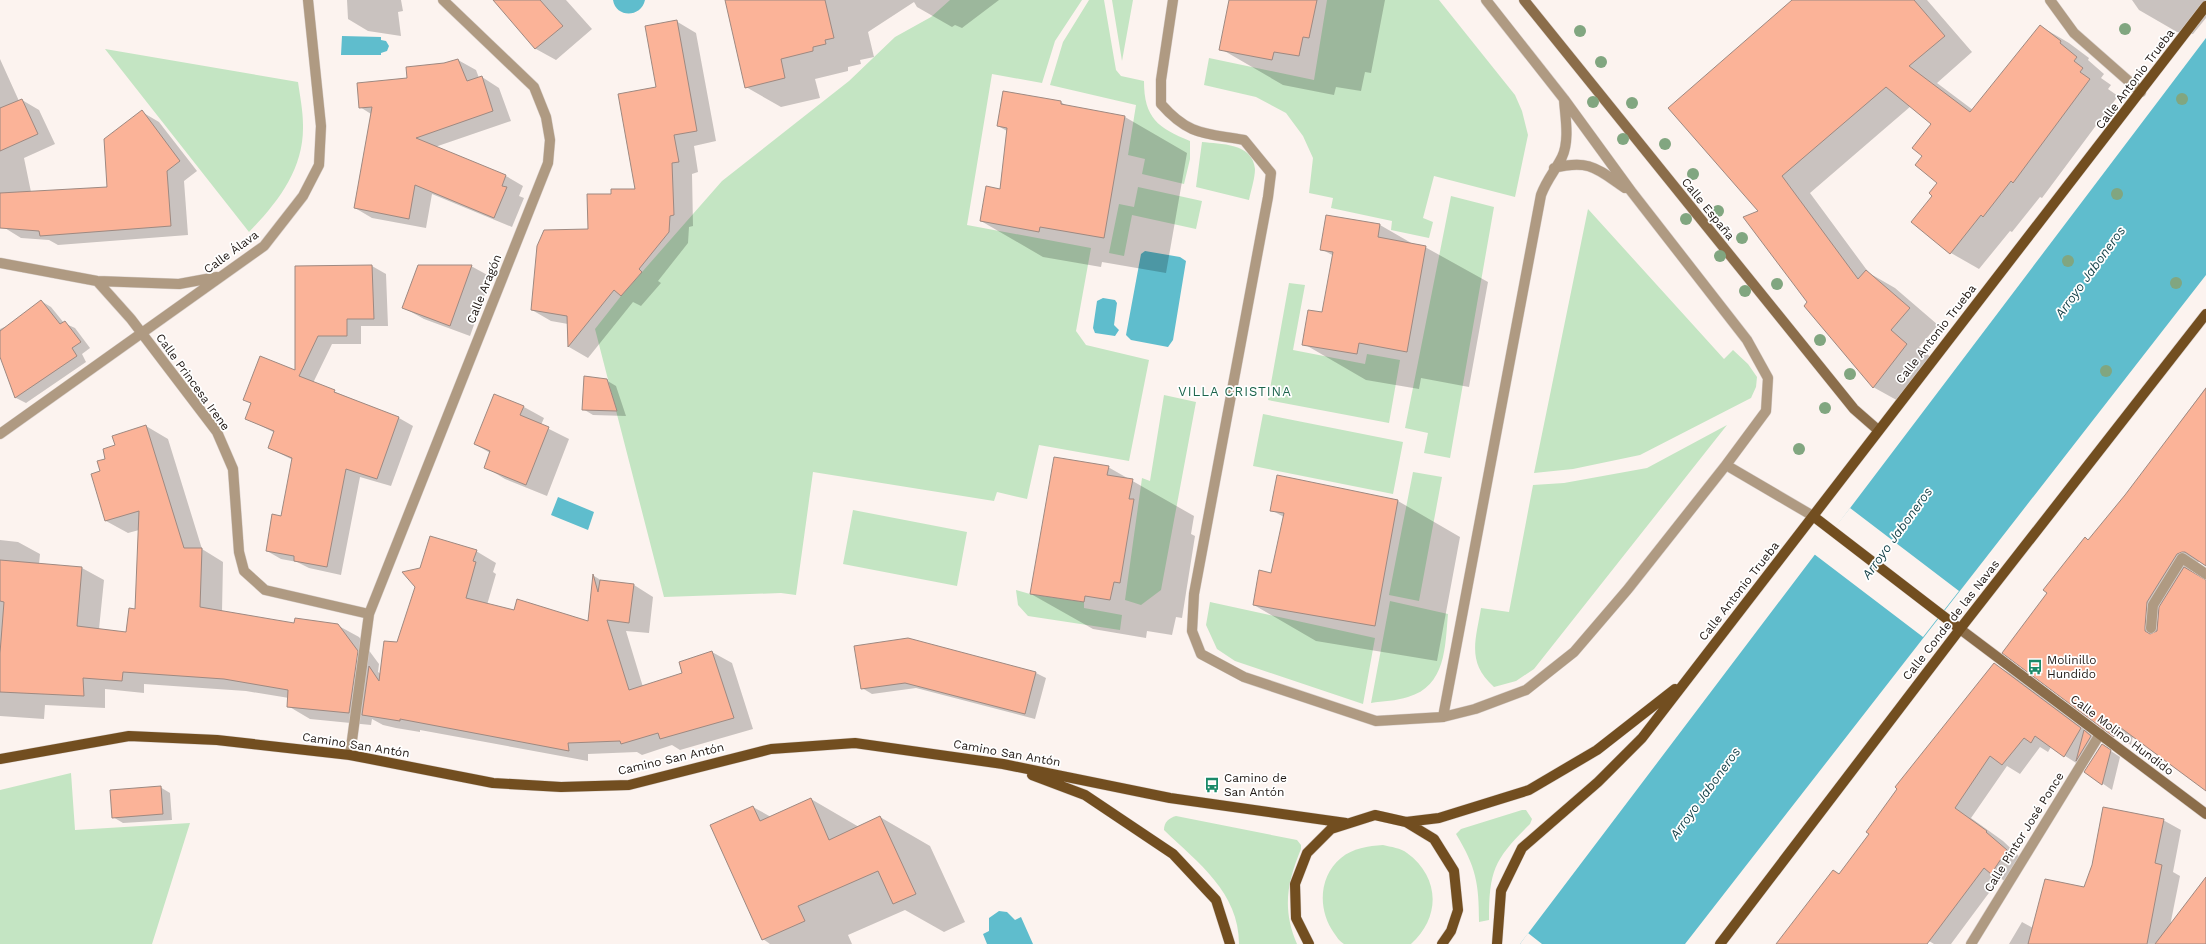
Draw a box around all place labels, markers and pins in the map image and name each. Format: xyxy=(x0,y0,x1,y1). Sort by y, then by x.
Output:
place label: Molinillo Hundido xyxy=(2047,653,2096,681)
bus stop icon: Molinillo Hundido xyxy=(2026,658,2044,676)
place label: Camino de San Antón xyxy=(1224,771,1287,799)
bus stop icon: Camino de San Antón xyxy=(1203,776,1221,794)

